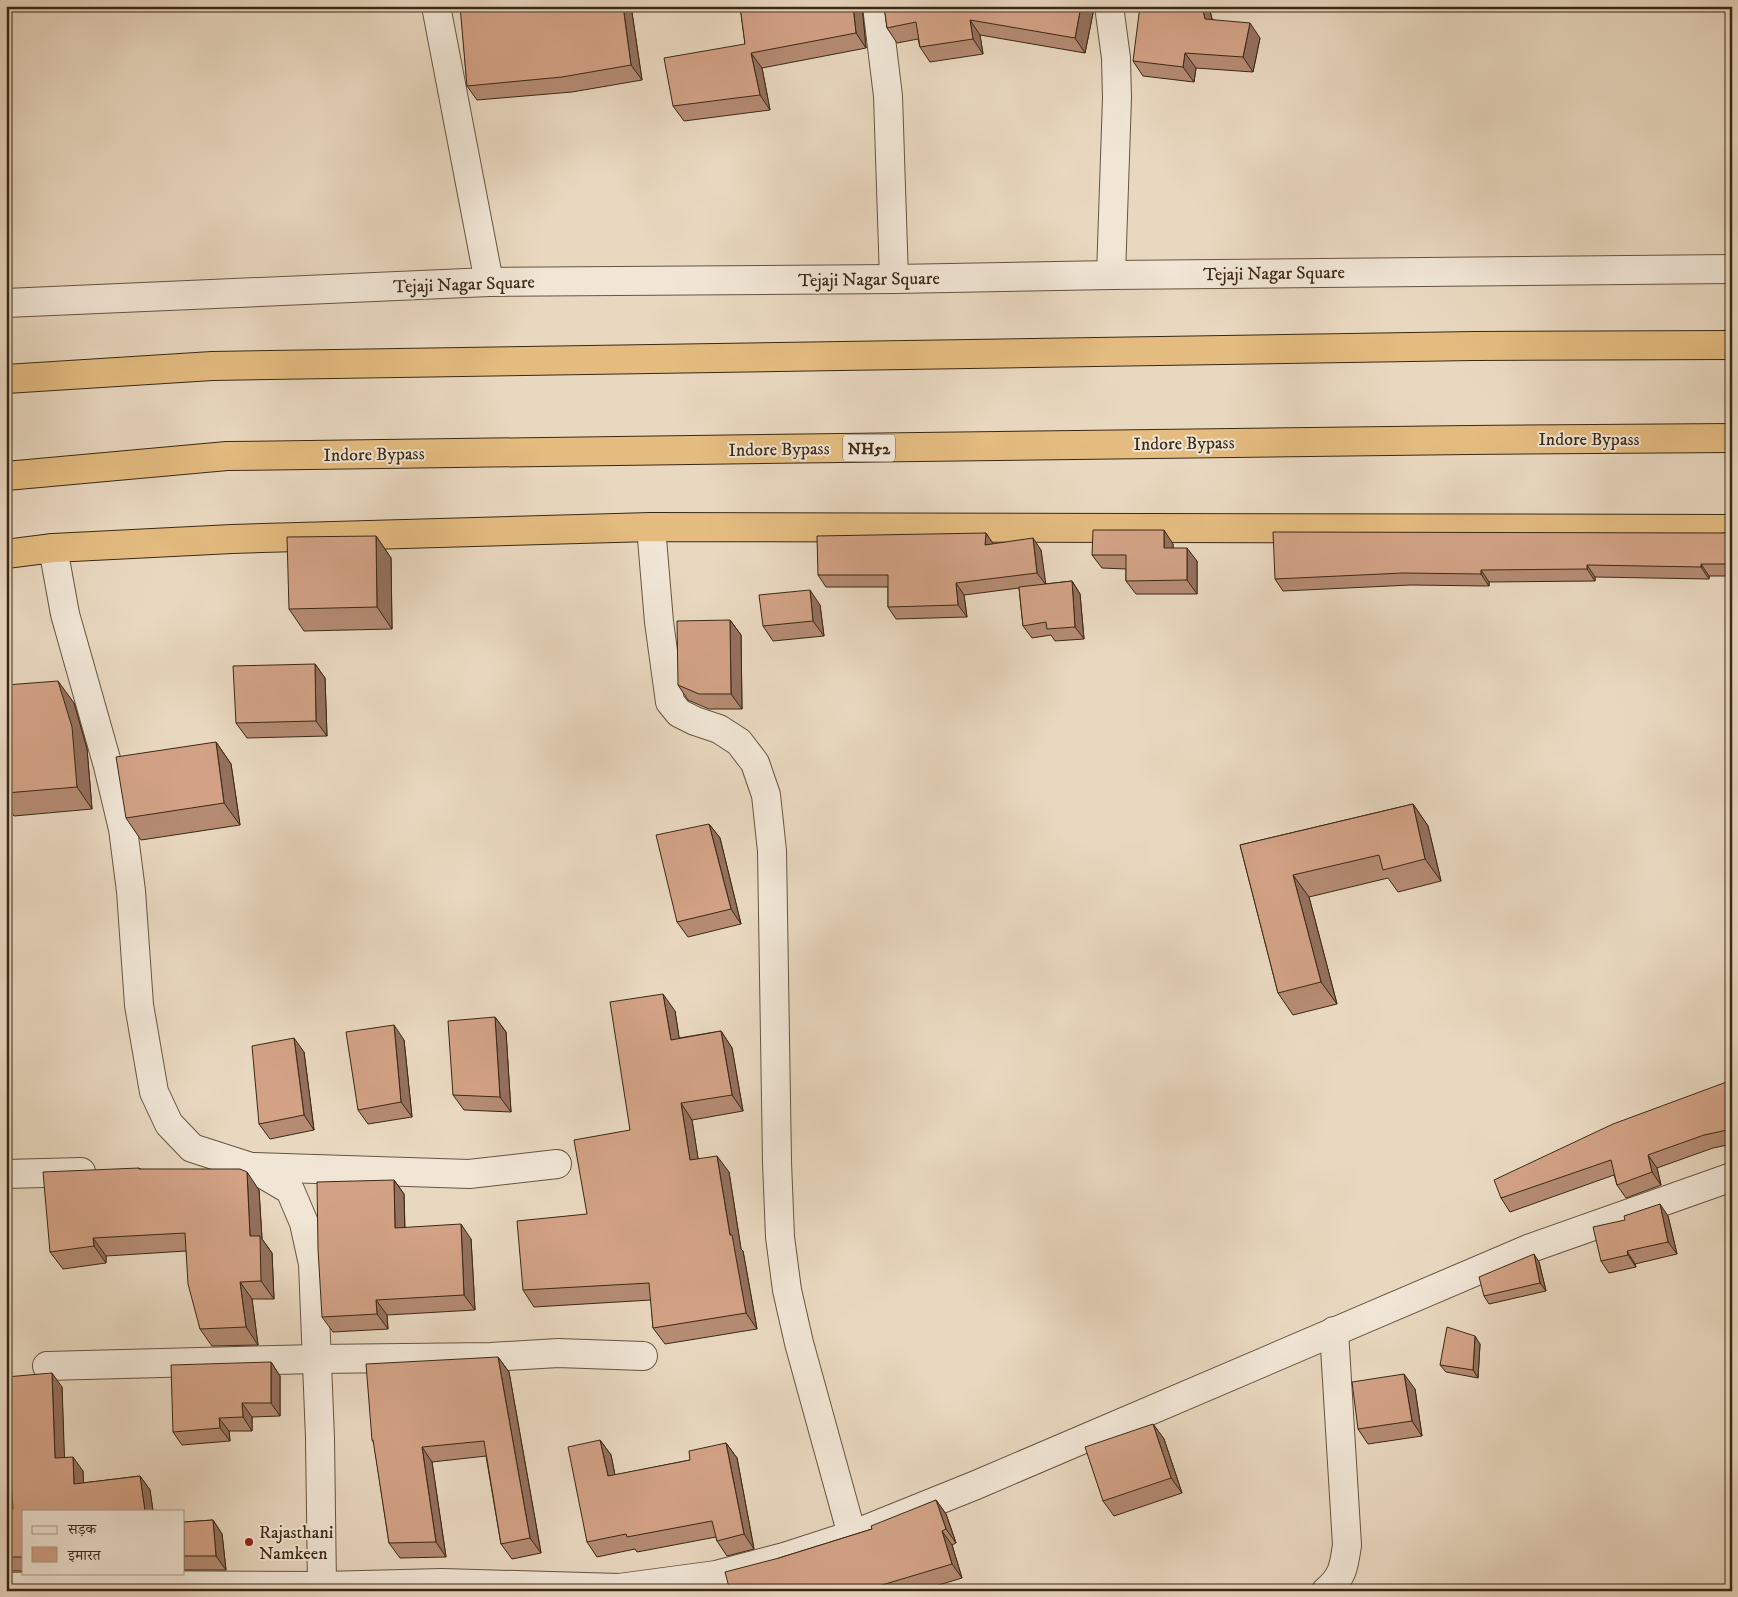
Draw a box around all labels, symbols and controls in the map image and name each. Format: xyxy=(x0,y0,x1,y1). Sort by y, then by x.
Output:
street label: Tejaji Nagar Square xyxy=(1203,262,1345,286)
street label: Tejaji Nagar Square xyxy=(798,268,940,292)
street label: Tejaji Nagar Square xyxy=(393,272,535,298)
street label: Indore Bypass xyxy=(1538,429,1640,451)
street label: Indore Bypass xyxy=(1133,432,1235,456)
road number: NH52 xyxy=(843,434,895,462)
street label: Indore Bypass xyxy=(728,438,830,462)
street label: Indore Bypass xyxy=(323,443,425,467)
legend xyxy=(22,1510,185,1574)
text: सड़क xyxy=(67,1520,97,1539)
place label: Rajasthani Namkeen xyxy=(259,1522,334,1565)
marker: Rajasthani Namkeen xyxy=(243,1536,255,1548)
text: इमारत xyxy=(67,1546,102,1565)

